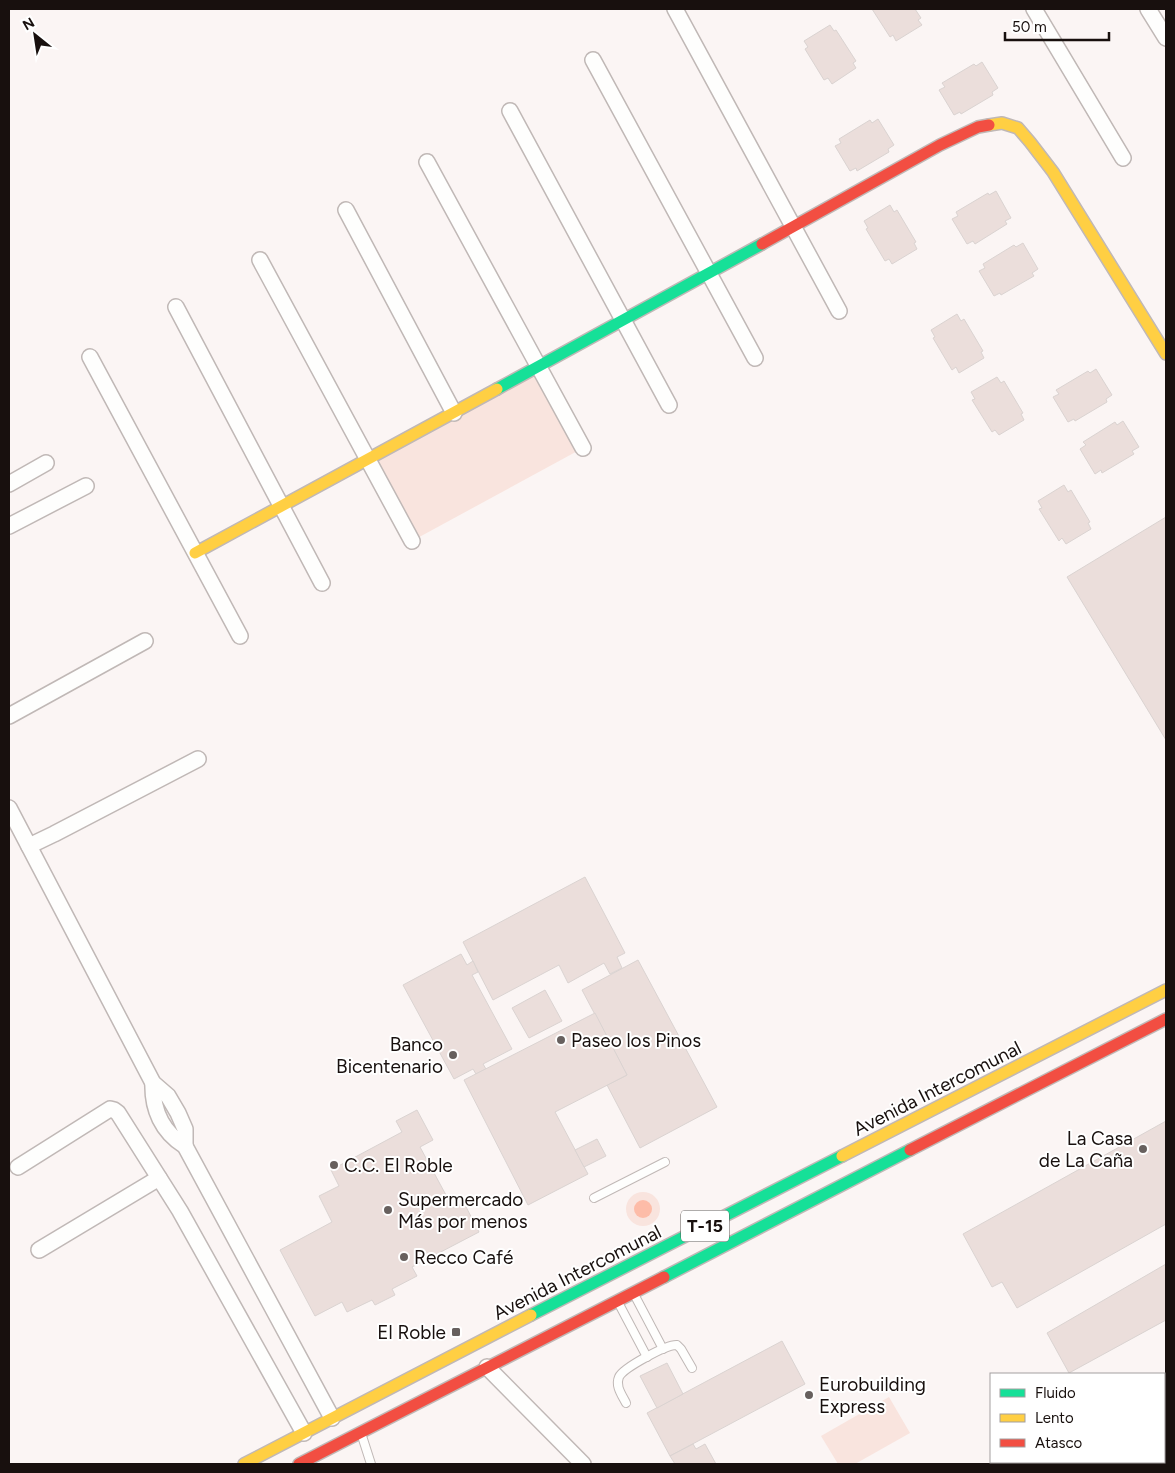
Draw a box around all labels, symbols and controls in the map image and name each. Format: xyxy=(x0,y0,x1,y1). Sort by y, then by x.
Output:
north arrow xyxy=(10,10,60,60)
scale bar xyxy=(1005,10,1109,42)
text: N xyxy=(20,14,38,34)
text: 50 m xyxy=(1012,18,1047,36)
place label: Paseo los Pinos xyxy=(571,1029,701,1052)
place label: Banco Bicentenario xyxy=(336,1033,443,1078)
marker: Paseo los Pinos xyxy=(555,1034,567,1046)
street label: Avenida Intercomunal xyxy=(849,1036,1025,1141)
marker: Banco Bicentenario xyxy=(447,1049,459,1061)
place label: La Casa de La Caña xyxy=(1039,1127,1133,1172)
marker: La Casa de La Caña xyxy=(1137,1143,1149,1155)
place label: C.C. El Roble xyxy=(344,1154,453,1177)
marker: C.C. El Roble xyxy=(328,1159,340,1171)
place label: Supermercado Más por menos xyxy=(398,1188,528,1233)
marker: Supermercado Más por menos xyxy=(382,1204,394,1216)
road number: T-15 xyxy=(681,1210,729,1242)
street label: Avenida Intercomunal xyxy=(489,1220,665,1325)
place label: Recco Café xyxy=(414,1246,513,1269)
marker: Recco Café xyxy=(398,1251,410,1263)
place label: El Roble xyxy=(377,1321,446,1344)
marker: El Roble xyxy=(450,1326,462,1338)
place label: Eurobuilding Express xyxy=(819,1373,926,1418)
legend xyxy=(990,1373,1165,1463)
text: Fluido xyxy=(1035,1384,1076,1402)
marker: Eurobuilding Express xyxy=(803,1389,815,1401)
text: Lento xyxy=(1035,1409,1074,1427)
text: Atasco xyxy=(1035,1434,1083,1452)

